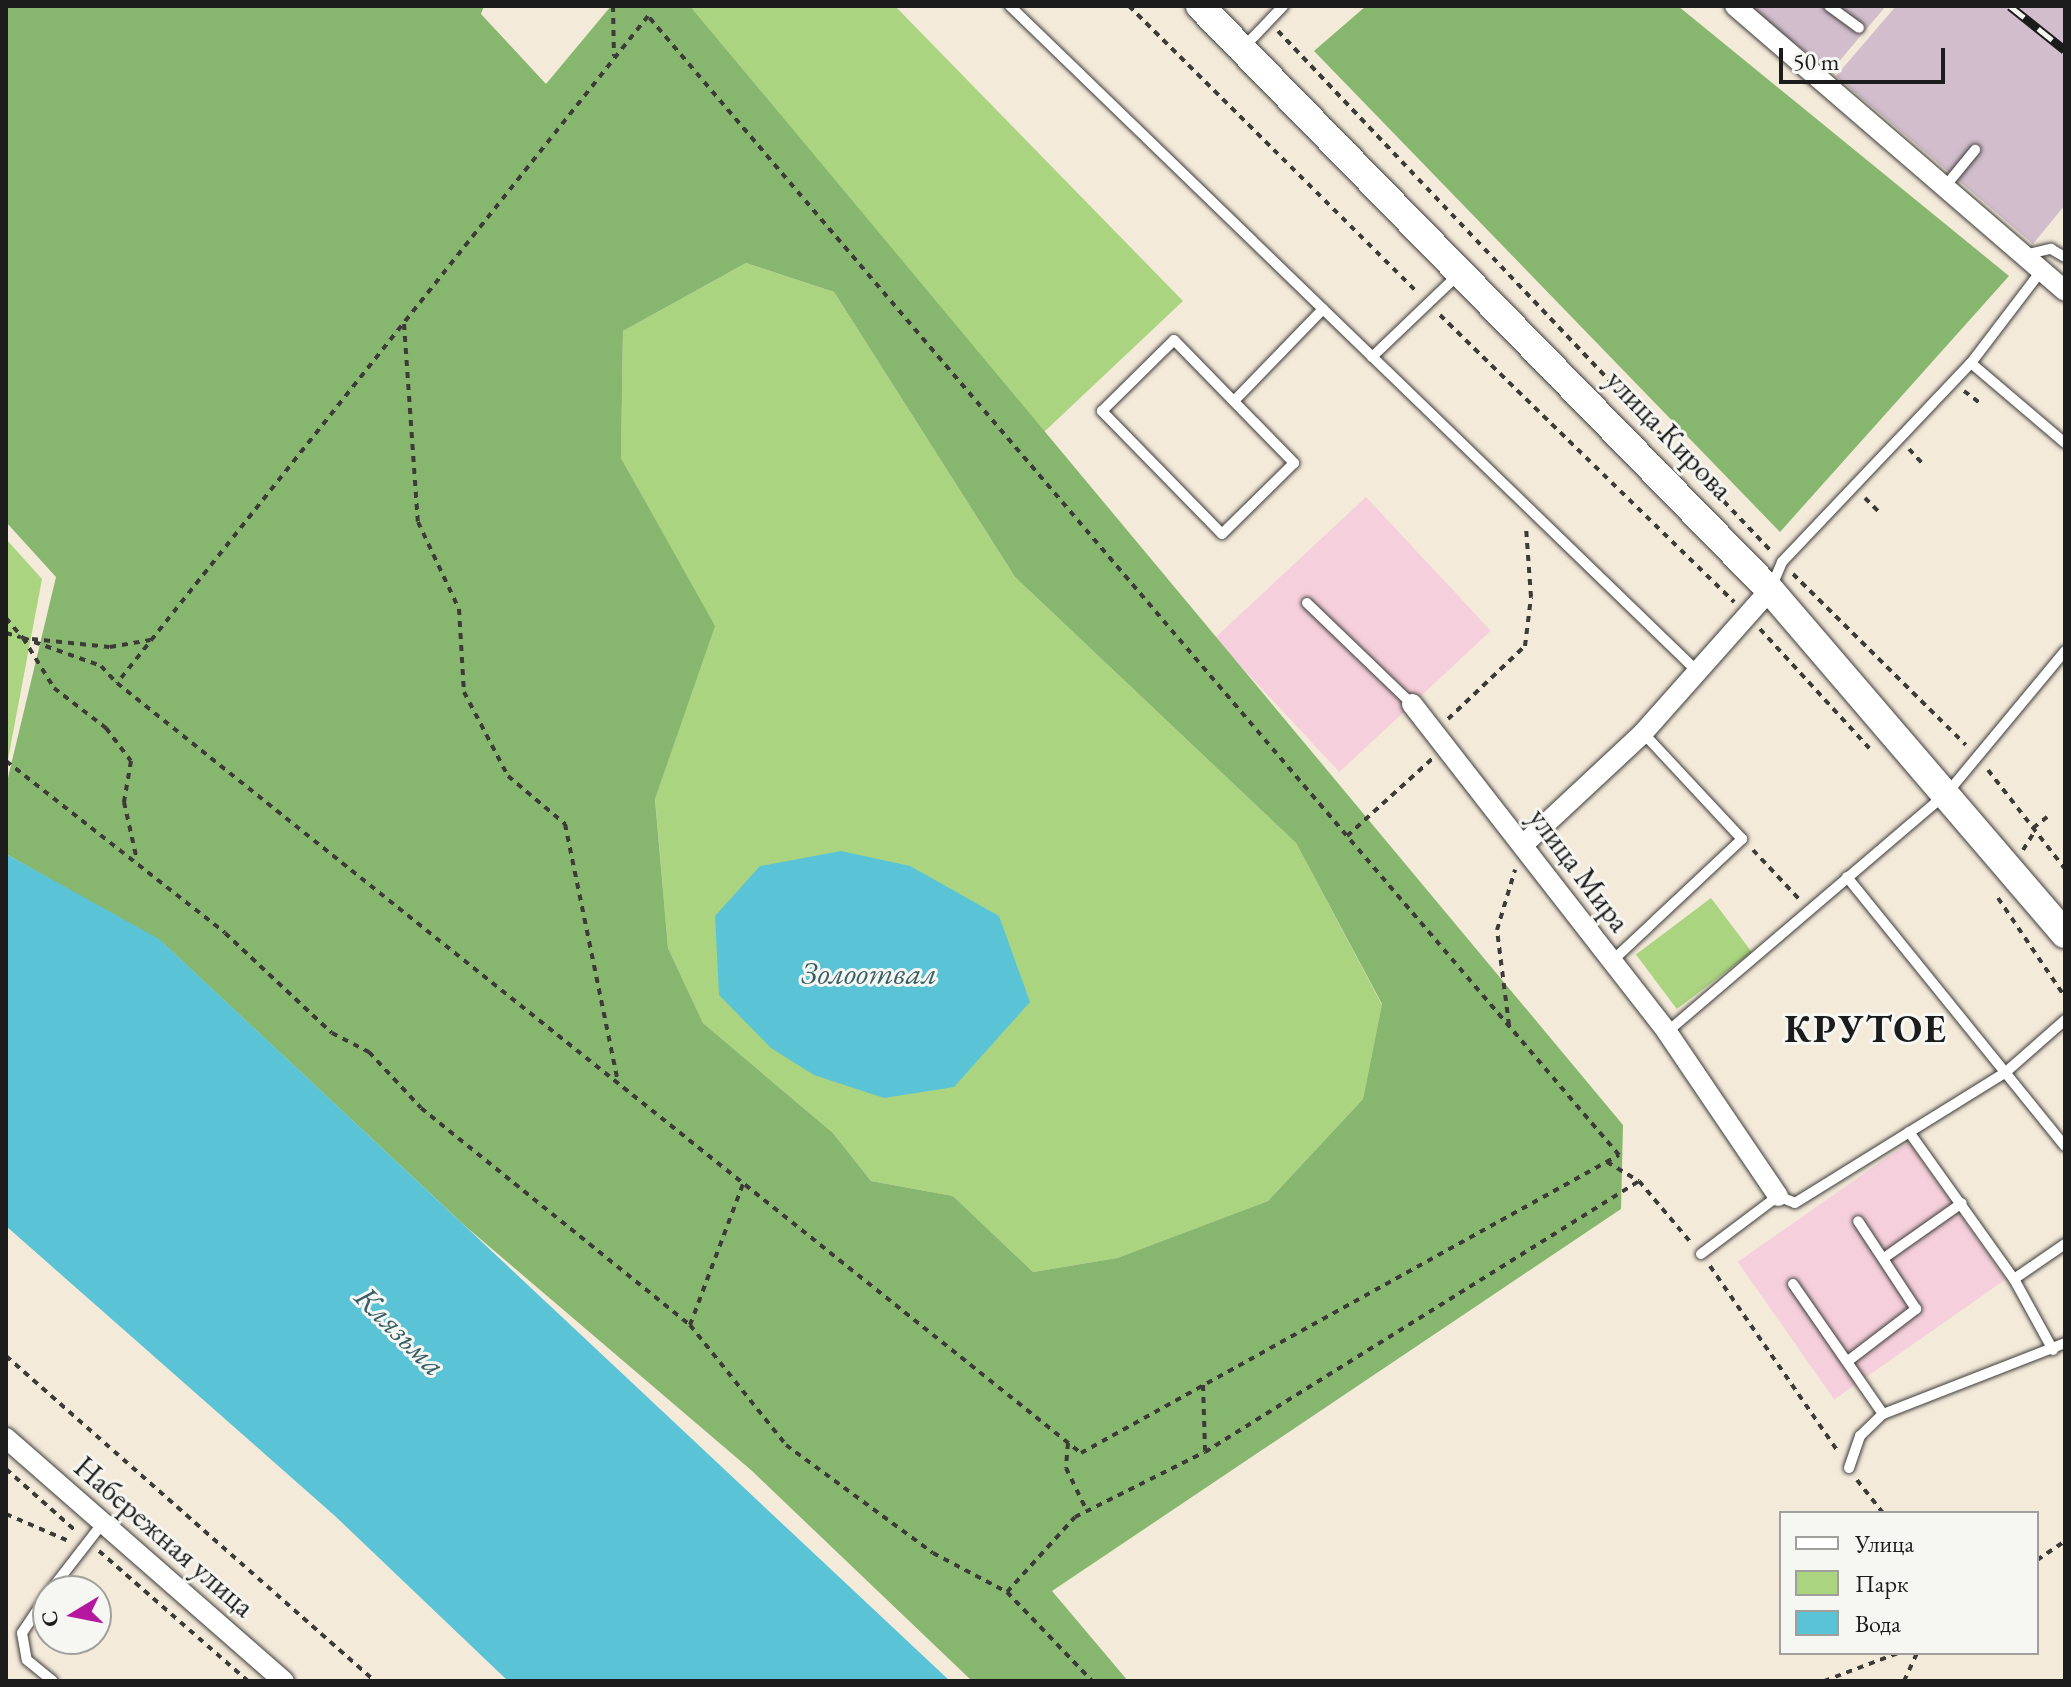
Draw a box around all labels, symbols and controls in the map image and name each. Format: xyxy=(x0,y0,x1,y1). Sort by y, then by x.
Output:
scale bar xyxy=(1783,32,1949,82)
text: 50 m xyxy=(1793,46,1840,77)
street label: улица Кирова xyxy=(1598,362,1740,508)
street label: улица Мира xyxy=(1521,801,1637,939)
water label: Золоотвал xyxy=(801,954,937,992)
district label: КРУТОЕ xyxy=(1784,1006,1948,1052)
water label: Клязьма xyxy=(347,1278,453,1384)
street label: Набережная улица xyxy=(67,1449,261,1625)
legend xyxy=(1779,1511,2039,1655)
text: Улица xyxy=(1855,1528,1914,1559)
text: Парк xyxy=(1855,1568,1908,1599)
north arrow xyxy=(32,1575,112,1655)
text: Вода xyxy=(1855,1608,1901,1639)
text: С xyxy=(34,1609,65,1629)

